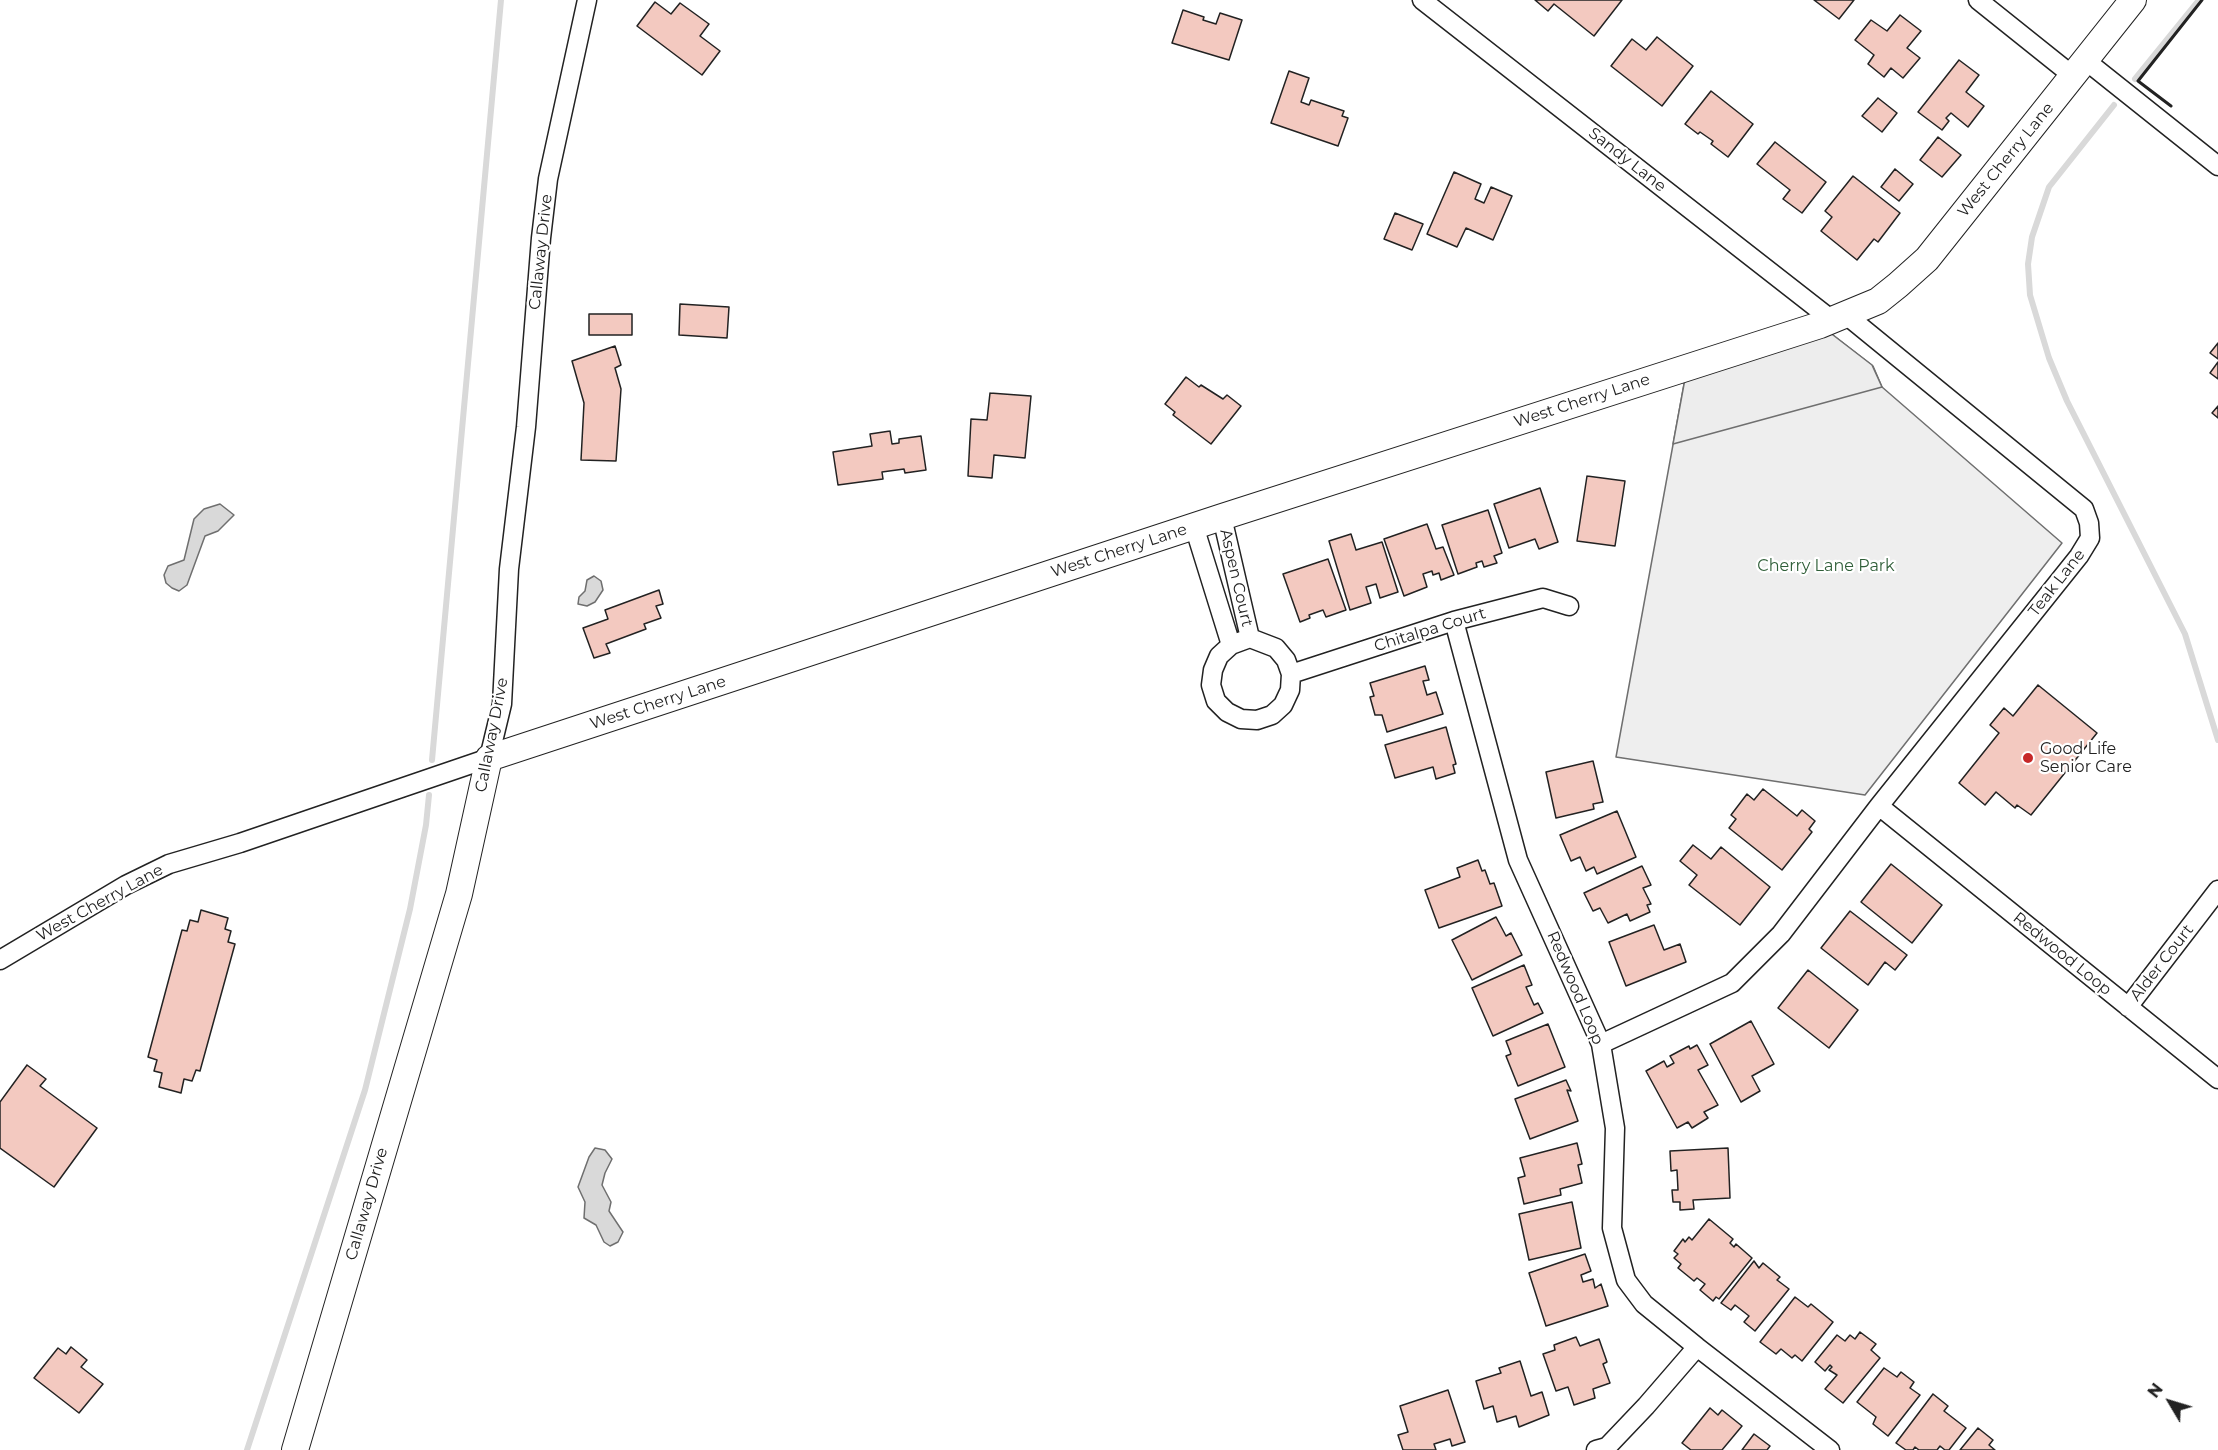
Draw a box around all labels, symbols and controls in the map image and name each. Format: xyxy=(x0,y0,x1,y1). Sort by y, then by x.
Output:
street label: West Cherry Lane xyxy=(1954,99,2058,221)
street label: Sandy Lane xyxy=(1584,124,1670,196)
street label: Callaway Drive xyxy=(525,193,557,311)
street label: West Cherry Lane xyxy=(1512,370,1652,432)
street label: West Cherry Lane xyxy=(1049,520,1189,582)
street label: Aspen Court xyxy=(1215,527,1257,629)
street label: Teak Lane xyxy=(2025,545,2089,621)
park label: Cherry Lane Park xyxy=(1757,556,1895,576)
street label: Chitalpa Court xyxy=(1372,604,1488,656)
street label: West Cherry Lane xyxy=(588,672,728,734)
street label: Callaway Drive xyxy=(471,676,513,794)
place label: Good Life Senior Care xyxy=(2040,739,2132,777)
marker: Good Life Senior Care xyxy=(2021,751,2035,765)
street label: West Cherry Lane xyxy=(33,860,167,946)
street label: Redwood Loop xyxy=(2009,908,2115,1000)
street label: Alder Court xyxy=(2126,921,2198,1005)
street label: Redwood Loop xyxy=(1542,928,1608,1048)
street label: Callaway Drive xyxy=(342,1146,392,1262)
north arrow xyxy=(2140,1372,2200,1432)
text: N xyxy=(2144,1380,2167,1402)

